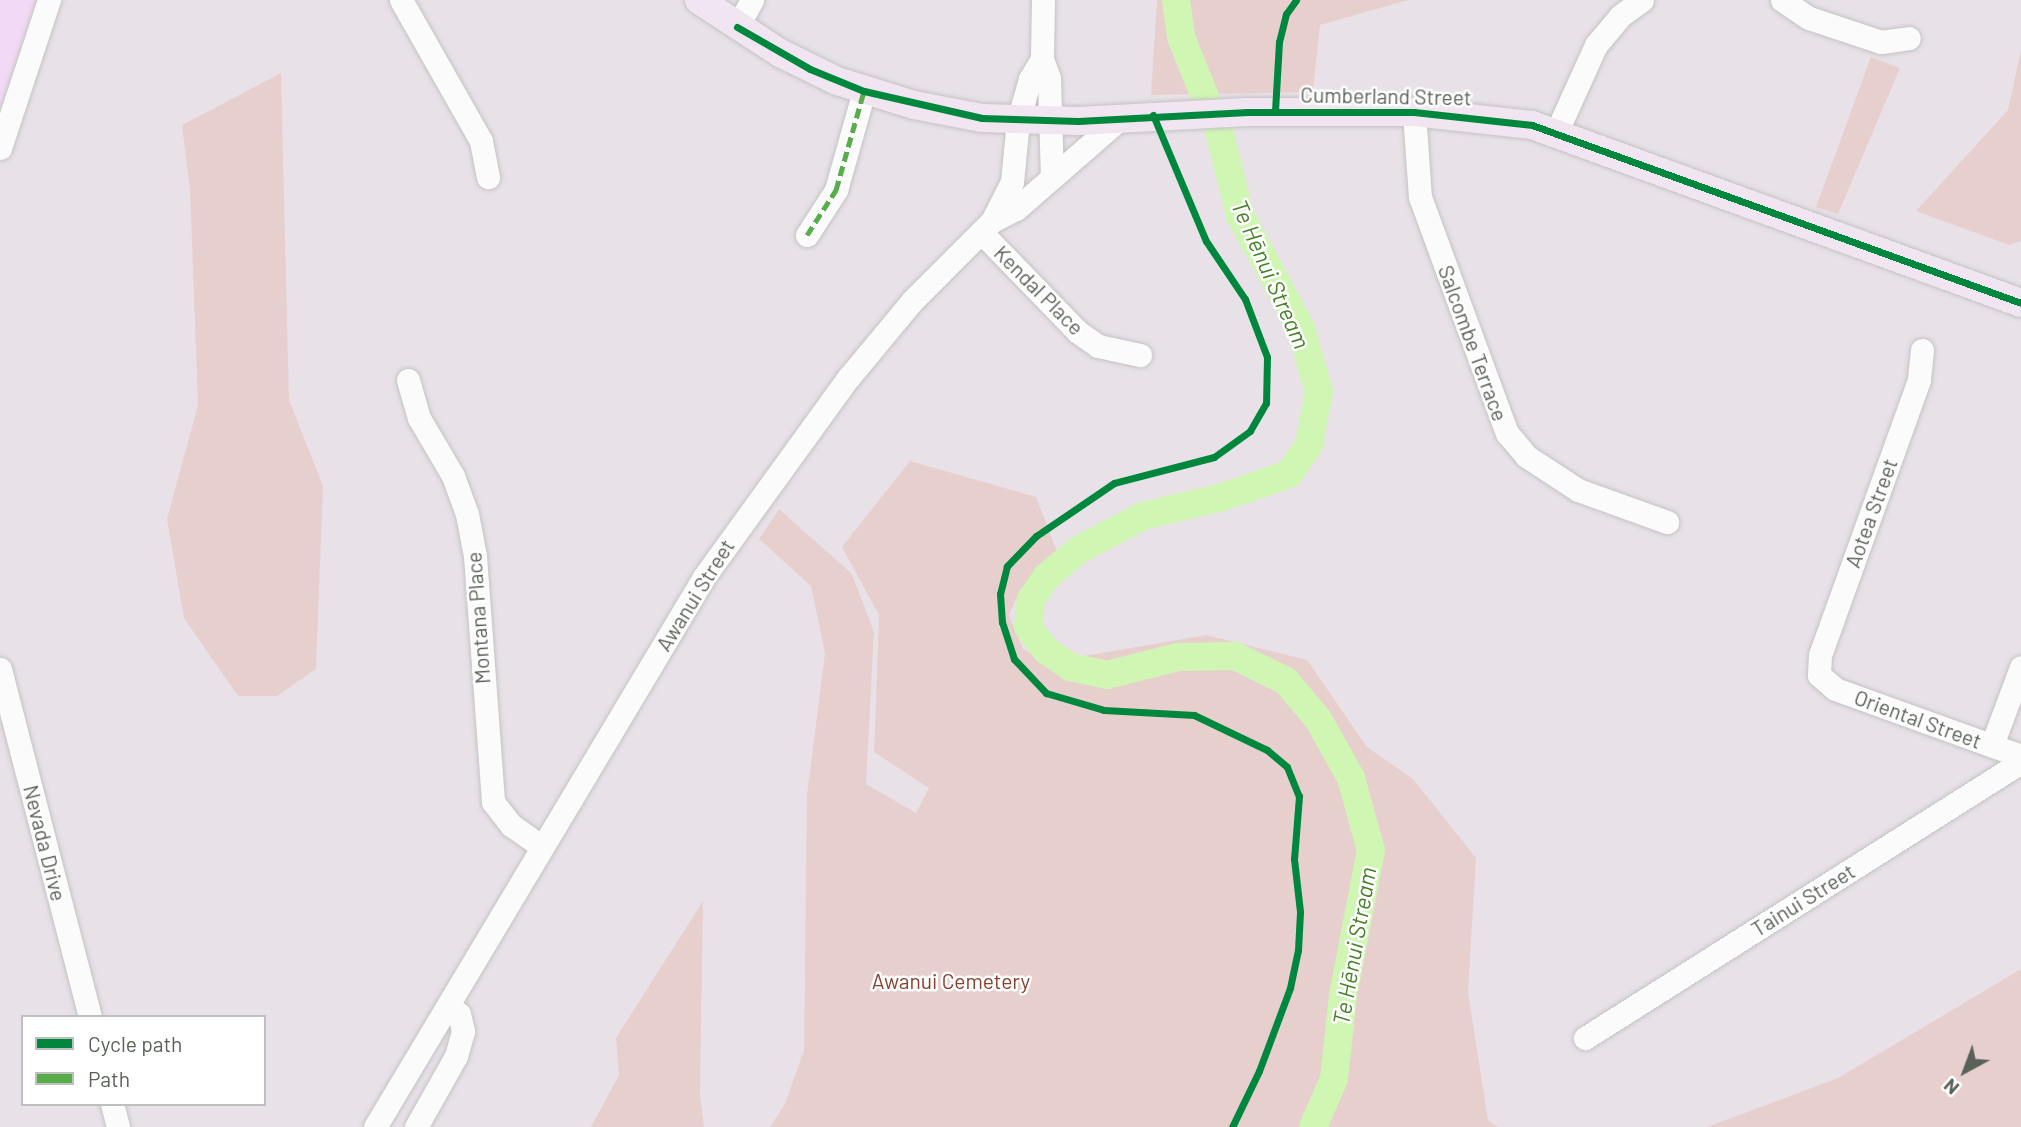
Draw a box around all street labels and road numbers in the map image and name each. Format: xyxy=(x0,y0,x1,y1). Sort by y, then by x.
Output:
street label: Cumberland Street xyxy=(1300,82,1472,110)
street label: Kendal Place xyxy=(989,240,1089,340)
street label: Salcombe Terrace xyxy=(1433,262,1513,424)
street label: Aotea Street xyxy=(1840,455,1902,571)
street label: Awanui Street xyxy=(651,534,739,656)
street label: Montana Place xyxy=(461,551,495,685)
street label: Oriental Street xyxy=(1851,684,1985,754)
street label: Nevada Drive xyxy=(18,782,72,904)
street label: Tainui Street xyxy=(1747,858,1859,942)

